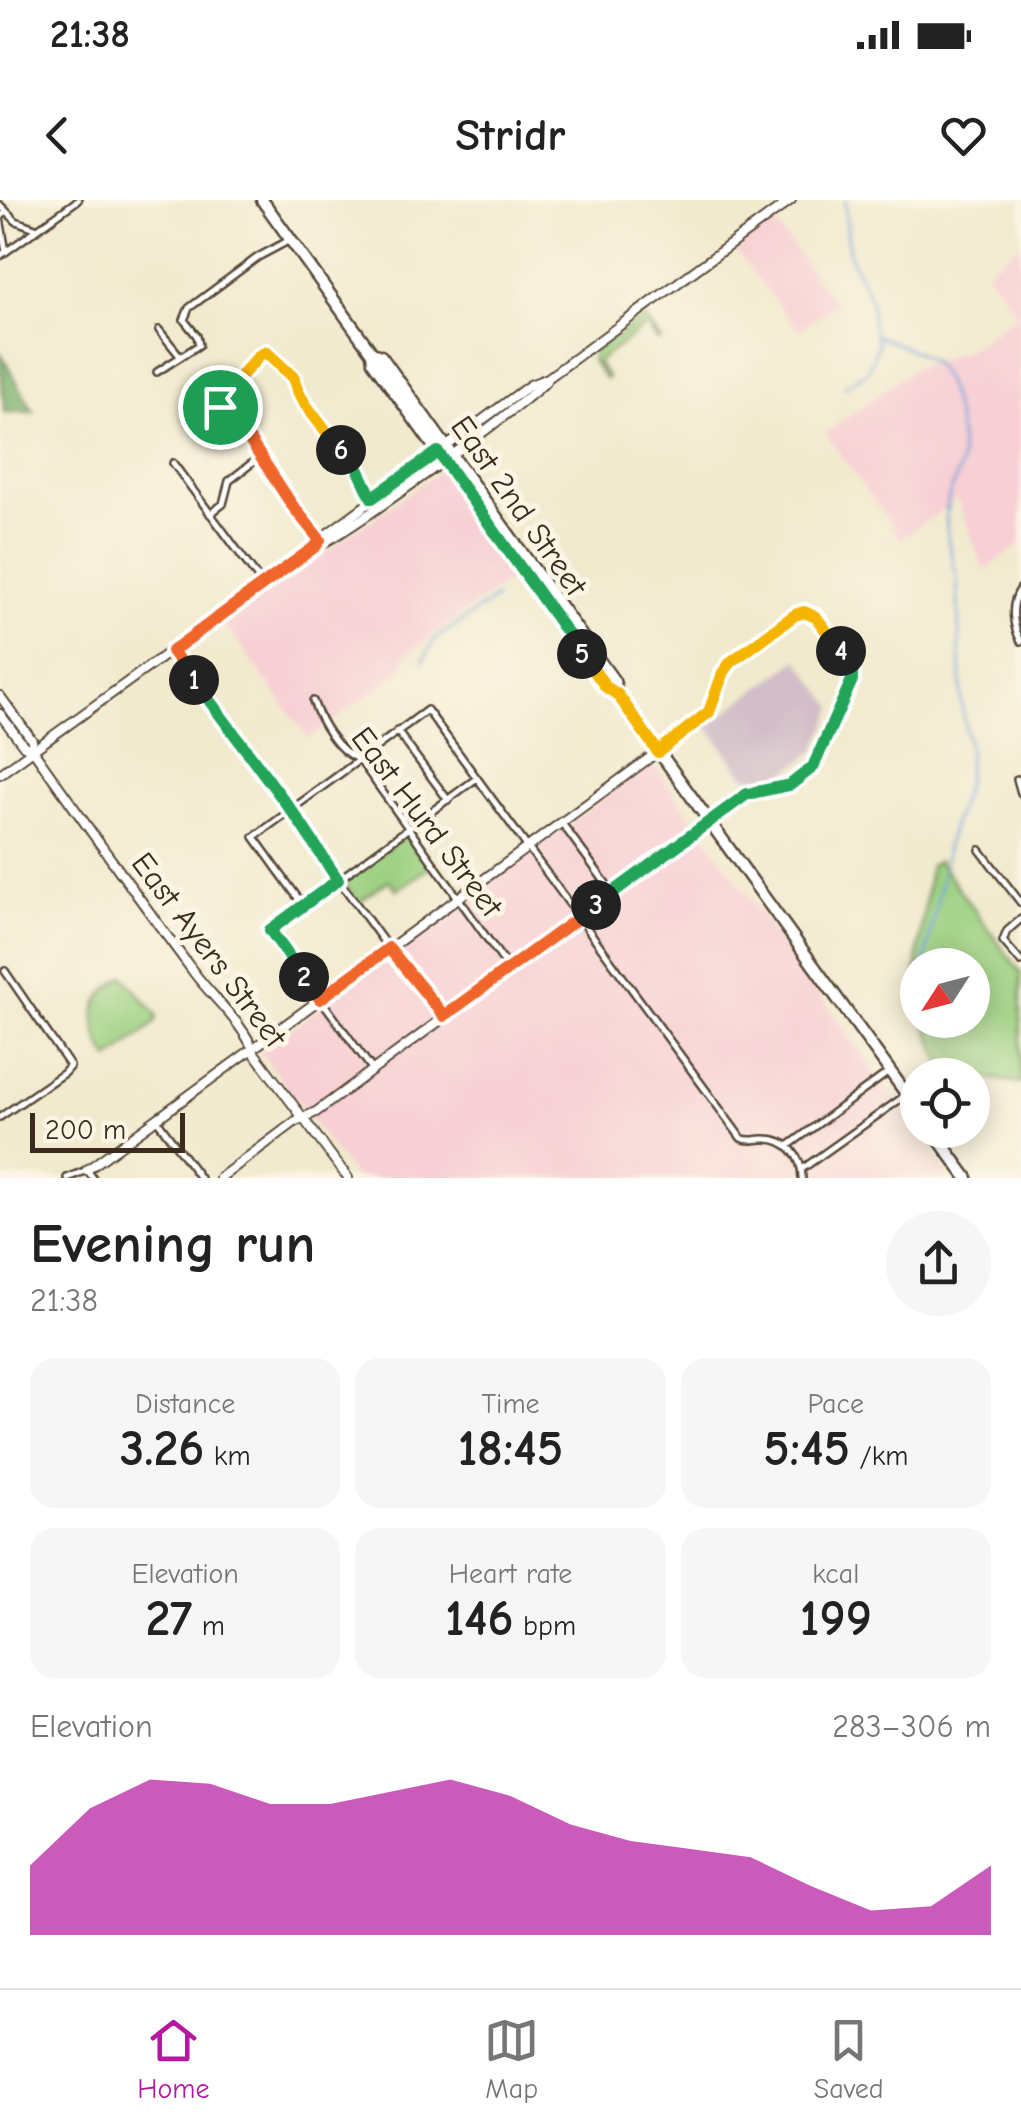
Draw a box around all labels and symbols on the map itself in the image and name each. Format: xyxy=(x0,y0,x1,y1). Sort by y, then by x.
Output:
pin xyxy=(178,365,263,450)
street label: East 2nd Street xyxy=(443,409,595,604)
pin: 6 xyxy=(316,425,366,475)
pin: 4 xyxy=(816,626,866,676)
pin: 5 xyxy=(557,629,607,679)
pin: 1 xyxy=(169,655,219,705)
street label: East Hurd Street xyxy=(344,720,511,925)
street label: East Ayers Street xyxy=(124,845,295,1055)
pin: 3 xyxy=(571,880,621,930)
north arrow xyxy=(900,948,990,1038)
pin: 2 xyxy=(279,952,329,1002)
scale bar xyxy=(30,1108,185,1153)

